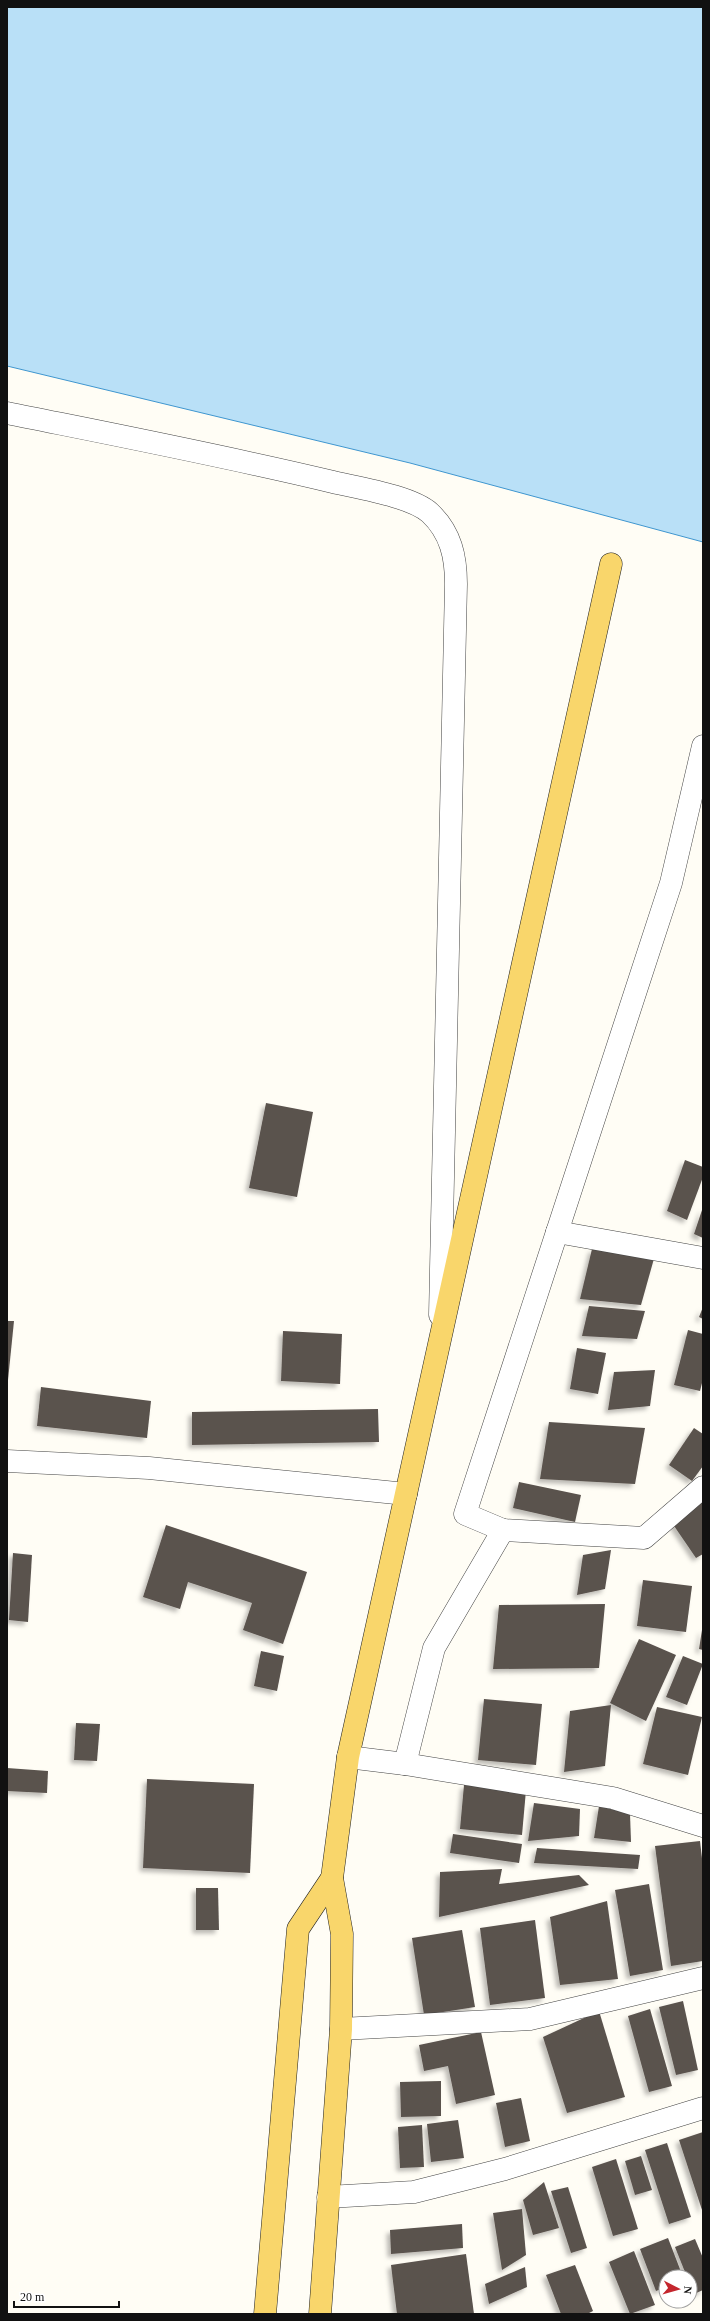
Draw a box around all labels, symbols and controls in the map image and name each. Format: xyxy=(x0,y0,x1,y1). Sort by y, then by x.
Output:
north arrow xyxy=(658,2269,698,2309)
scale bar xyxy=(14,2283,119,2309)
text: N xyxy=(682,2285,694,2295)
text: 20 m xyxy=(20,2290,45,2304)

